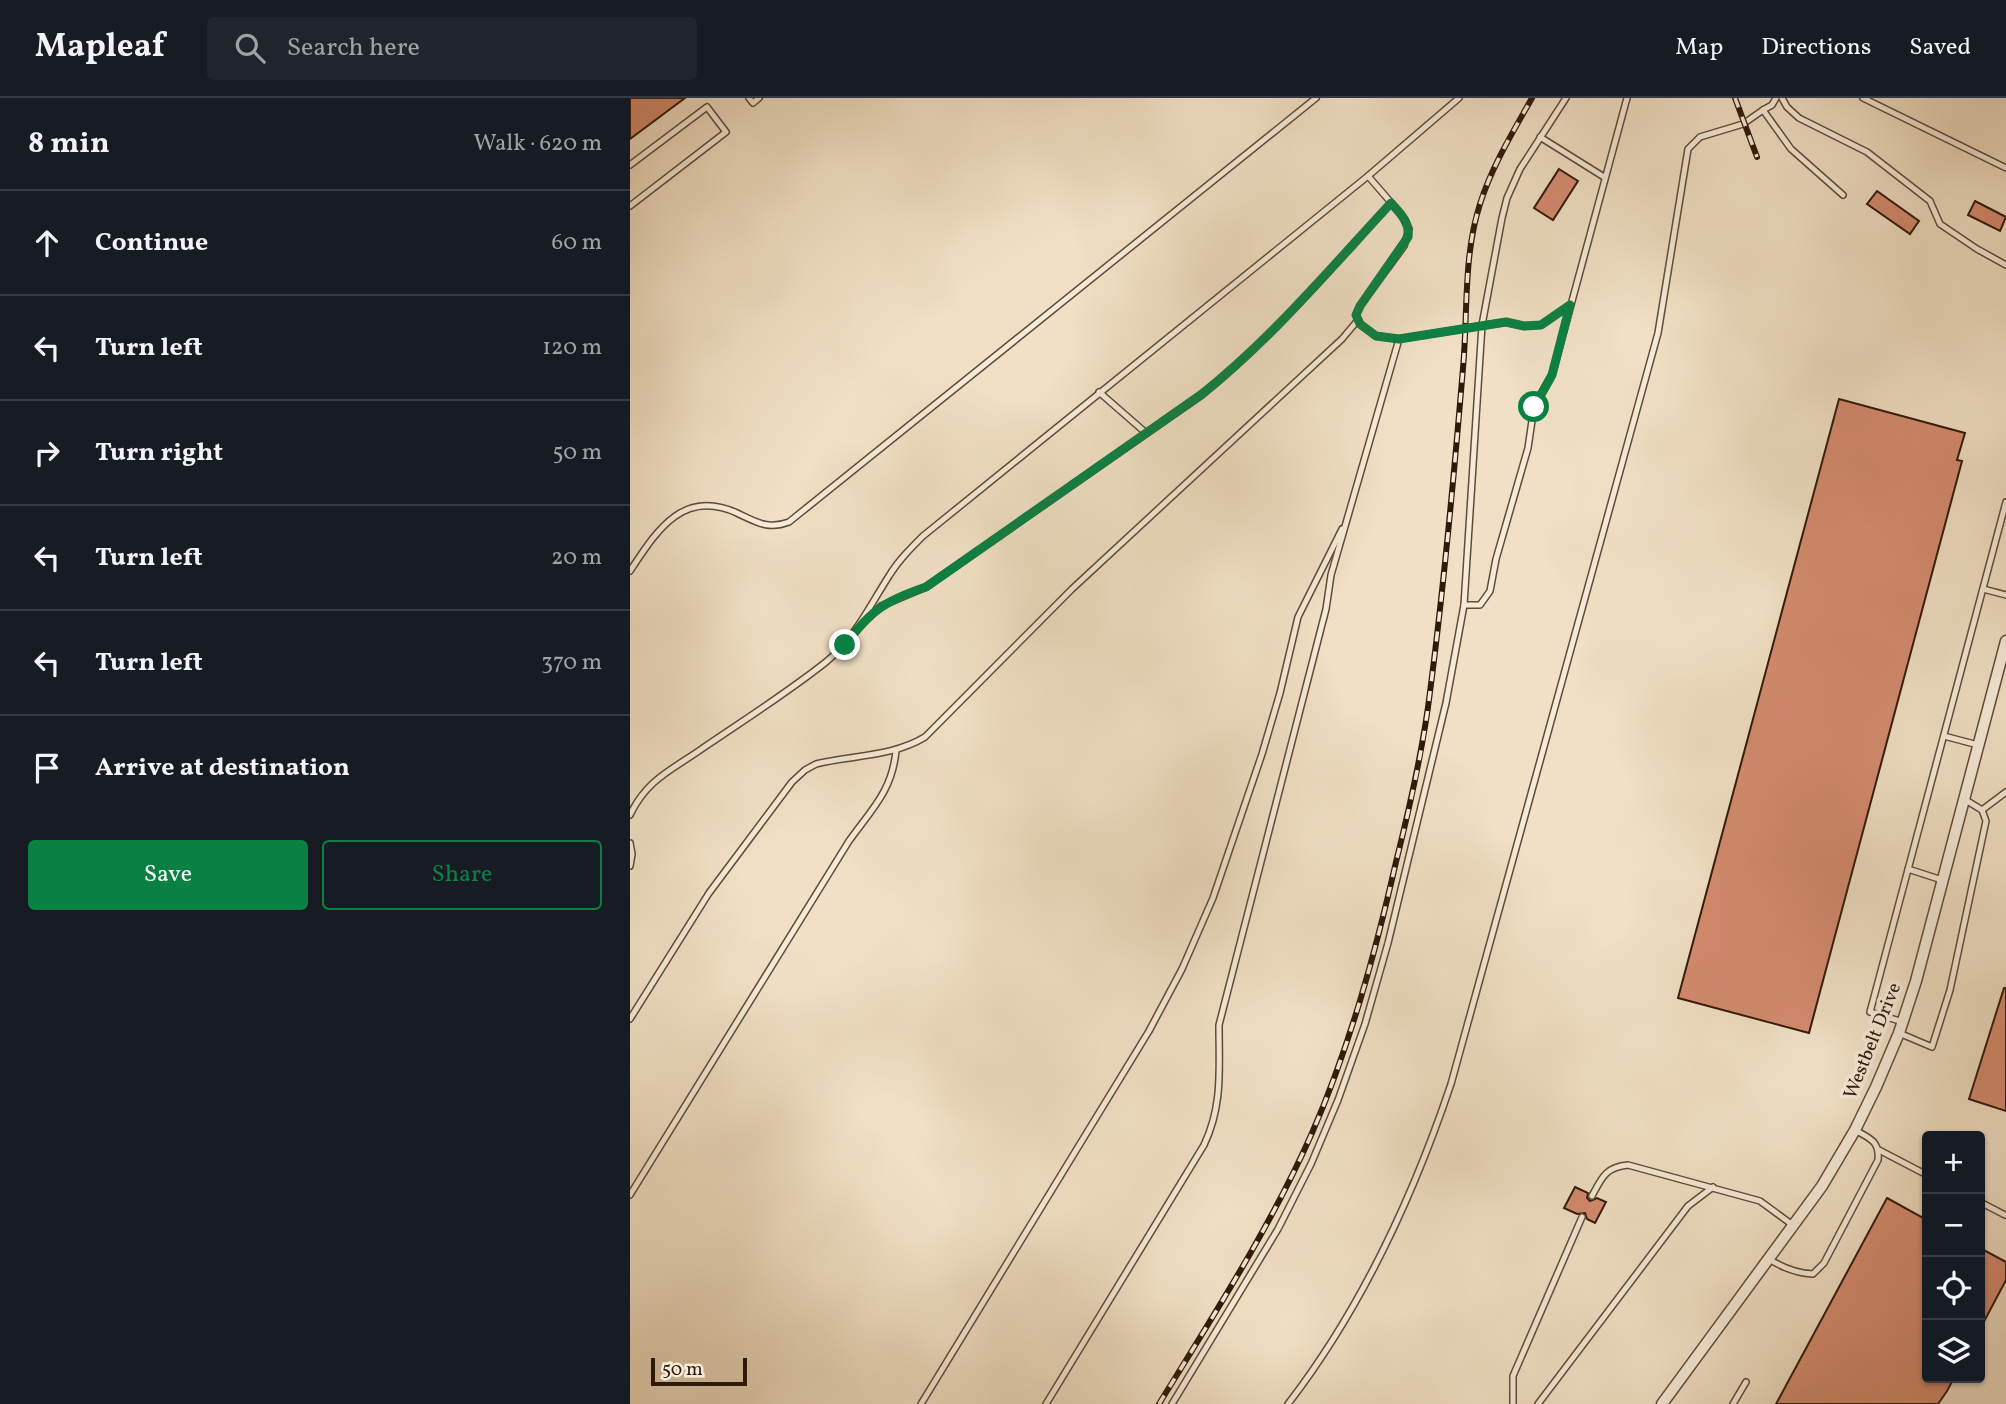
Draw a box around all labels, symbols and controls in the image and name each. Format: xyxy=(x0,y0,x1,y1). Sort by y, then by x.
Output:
search box xyxy=(207,17,697,80)
text: Mapleaf xyxy=(35,25,165,71)
icon: search xyxy=(231,29,269,67)
text: Search here xyxy=(287,30,420,66)
text: Map xyxy=(1675,31,1723,65)
text: Directions xyxy=(1761,31,1871,65)
text: Saved xyxy=(1909,31,1971,65)
text: 8 min xyxy=(28,123,110,165)
text: Walk · 620 m xyxy=(473,128,602,160)
icon: ahead xyxy=(28,224,66,262)
text: Continue xyxy=(95,225,208,261)
text: 60 m xyxy=(552,227,602,259)
icon: left xyxy=(28,329,66,367)
text: Turn left xyxy=(95,330,203,366)
text: 120 m xyxy=(542,332,602,364)
route start xyxy=(1518,391,1549,422)
icon: right xyxy=(28,434,66,472)
text: Turn right xyxy=(95,435,223,471)
text: 50 m xyxy=(553,437,602,469)
icon: left xyxy=(28,539,66,577)
text: Turn left xyxy=(95,540,203,576)
text: 20 m xyxy=(551,542,602,574)
route end xyxy=(829,629,860,660)
icon: left xyxy=(28,644,66,682)
text: Turn left xyxy=(95,645,203,681)
text: 370 m xyxy=(541,647,602,679)
icon: arrive xyxy=(28,749,66,787)
text: Arrive at destination xyxy=(95,750,350,786)
button: Save xyxy=(28,840,308,910)
button: Share xyxy=(322,840,602,910)
street label: Westbelt Drive xyxy=(1838,979,1908,1103)
map controls xyxy=(1922,1131,1985,1383)
button: + xyxy=(1922,1131,1985,1194)
button: − xyxy=(1922,1194,1985,1257)
button: locate xyxy=(1922,1257,1985,1320)
button: layers xyxy=(1922,1320,1985,1383)
scale bar xyxy=(651,1355,747,1387)
text: 50 m xyxy=(662,1357,703,1383)

